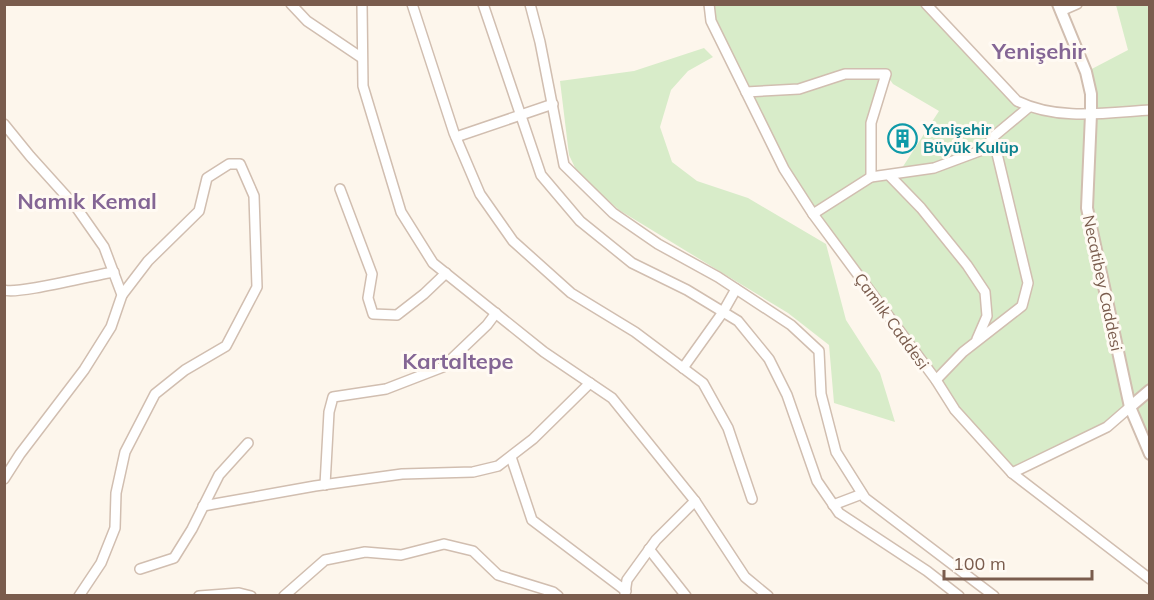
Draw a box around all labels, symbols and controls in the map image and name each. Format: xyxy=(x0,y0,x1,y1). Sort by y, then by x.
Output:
district label: Yenişehir xyxy=(991,37,1086,65)
place label: Yenişehir Büyük Kulüp xyxy=(922,119,1019,157)
building icon: Yenişehir Büyük Kulüp xyxy=(886,122,918,154)
district label: Namık Kemal xyxy=(17,187,157,215)
street label: Necatibey Caddesi xyxy=(1079,213,1127,353)
street label: Çamlık Caddesi xyxy=(850,269,934,373)
district label: Kartaltepe xyxy=(402,347,514,375)
scale bar xyxy=(944,543,1092,581)
text: 100 m xyxy=(953,552,1006,575)

